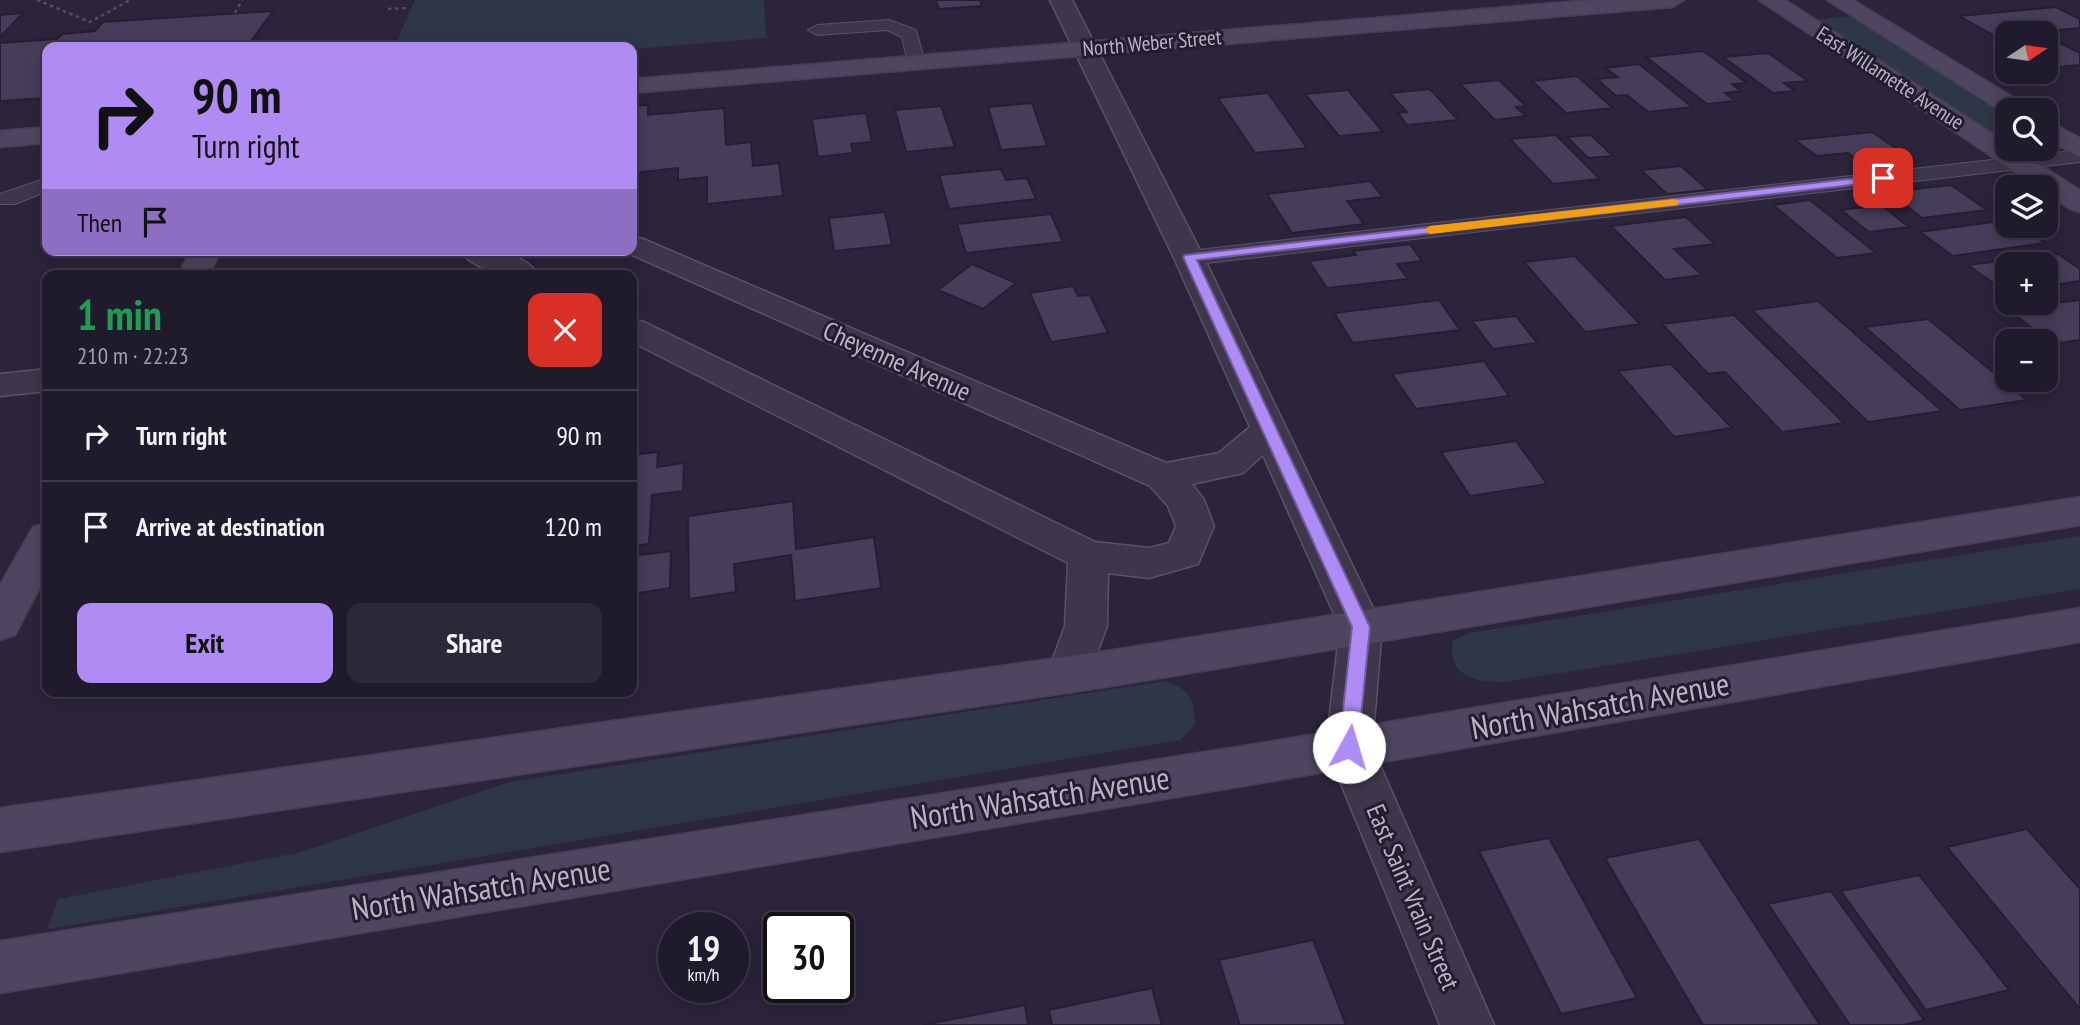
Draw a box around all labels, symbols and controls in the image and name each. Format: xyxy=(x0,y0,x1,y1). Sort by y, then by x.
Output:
street label: East Willamette Avenue xyxy=(1811,20,1969,135)
north arrow xyxy=(1995,21,2058,84)
map controls xyxy=(1995,21,2058,392)
street label: North Weber Street xyxy=(1081,23,1223,62)
text: 90 m xyxy=(192,63,281,127)
icon: right xyxy=(77,70,168,161)
button: search xyxy=(1995,98,2058,161)
text: Turn right xyxy=(192,125,300,167)
pin xyxy=(1853,148,1913,208)
icon: arrive xyxy=(1864,159,1902,197)
button: layers xyxy=(1995,175,2058,238)
icon: arrive xyxy=(136,203,174,241)
text: Then xyxy=(77,206,122,239)
button: + xyxy=(1995,252,2058,315)
text: 1 min xyxy=(77,287,162,342)
button: close xyxy=(528,293,602,367)
street label: Cheyenne Avenue xyxy=(818,313,976,408)
button: − xyxy=(1995,329,2058,392)
text: 210 m · 22:23 xyxy=(77,341,189,370)
icon: right xyxy=(77,417,115,455)
text: Turn right xyxy=(136,419,227,452)
text: 90 m xyxy=(556,419,602,452)
icon: arrive xyxy=(77,508,115,546)
text: Arrive at destination xyxy=(136,510,325,543)
text: 120 m xyxy=(544,510,602,543)
button: Exit xyxy=(77,603,333,683)
button: Share xyxy=(347,603,602,683)
street label: North Wahsatch Avenue xyxy=(1467,662,1732,748)
position arrow xyxy=(1312,710,1386,784)
street label: North Wahsatch Avenue xyxy=(907,756,1172,838)
street label: East Saint Vrain Street xyxy=(1359,799,1467,995)
street label: North Wahsatch Avenue xyxy=(348,847,613,929)
speed limit sign: 30 xyxy=(763,912,854,1003)
text: 19 xyxy=(687,925,720,971)
text: km/h xyxy=(688,963,719,986)

